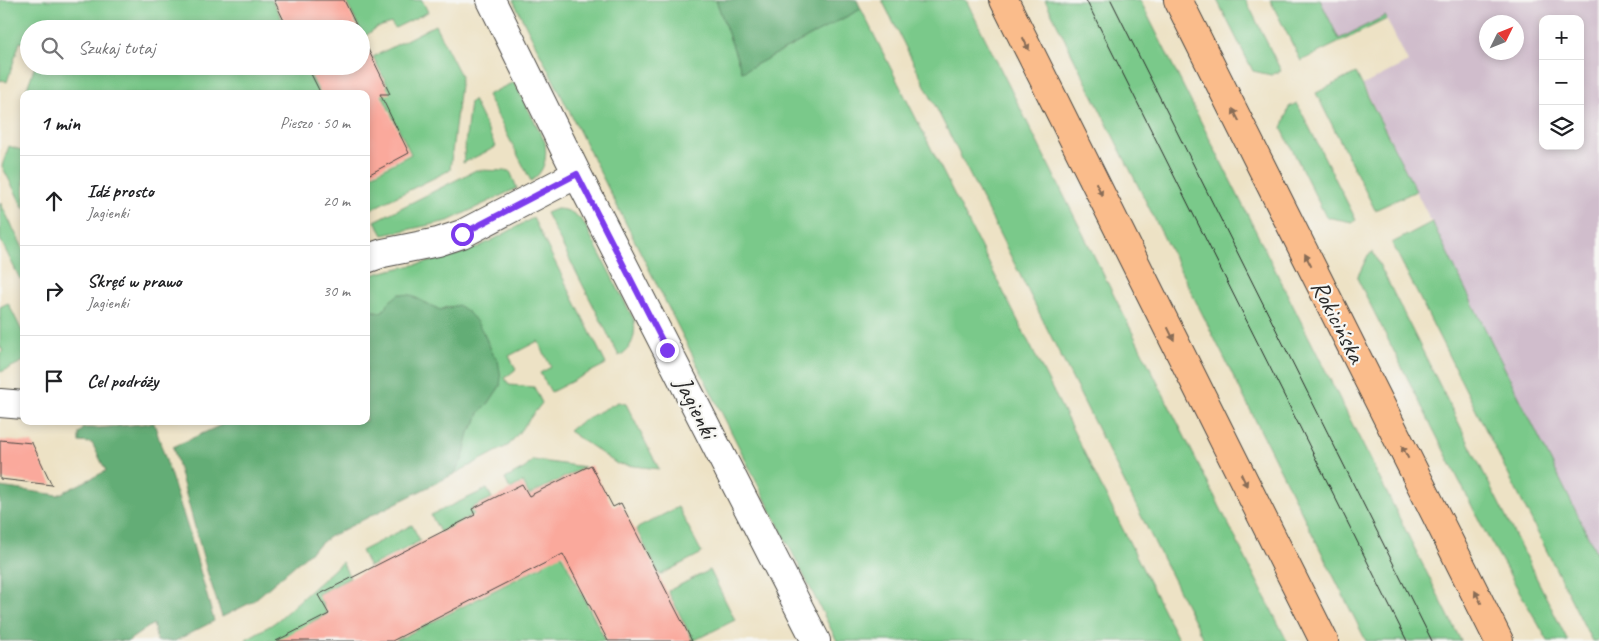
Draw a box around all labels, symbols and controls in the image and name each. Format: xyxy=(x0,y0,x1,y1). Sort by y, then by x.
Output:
north arrow xyxy=(1479,15,1524,60)
map controls xyxy=(1539,15,1584,150)
button: + xyxy=(1539,15,1584,60)
search box xyxy=(20,20,370,75)
icon: search xyxy=(38,34,66,62)
text: Szukaj tutaj xyxy=(78,36,155,60)
one-way arrow xyxy=(1022,36,1030,51)
button: − xyxy=(1539,60,1584,105)
button: layers xyxy=(1539,105,1584,150)
one-way arrow xyxy=(1232,107,1240,122)
text: 1 min xyxy=(40,110,80,136)
text: Pieszo · 50 m xyxy=(280,113,350,133)
text: Idź prosto xyxy=(87,179,154,203)
one-way arrow xyxy=(1095,182,1103,196)
icon: ahead xyxy=(40,187,68,215)
text: 20 m xyxy=(323,191,350,211)
text: Jagienki xyxy=(87,203,129,223)
route start xyxy=(451,223,474,246)
one-way arrow xyxy=(1304,253,1312,267)
text: Skręć w prawo xyxy=(87,269,182,293)
street label: Rokicińska xyxy=(1304,275,1374,370)
icon: right xyxy=(40,277,68,305)
text: 30 m xyxy=(323,281,350,301)
text: Jagienki xyxy=(87,293,129,313)
one-way arrow xyxy=(1167,327,1175,342)
route end xyxy=(656,339,679,362)
icon: arrive xyxy=(40,367,68,395)
text: Cel podróży xyxy=(87,369,158,393)
street label: Jagienki xyxy=(667,370,727,447)
one-way arrow xyxy=(1401,445,1409,459)
one-way arrow xyxy=(1240,473,1248,487)
one-way arrow xyxy=(1473,590,1482,605)

